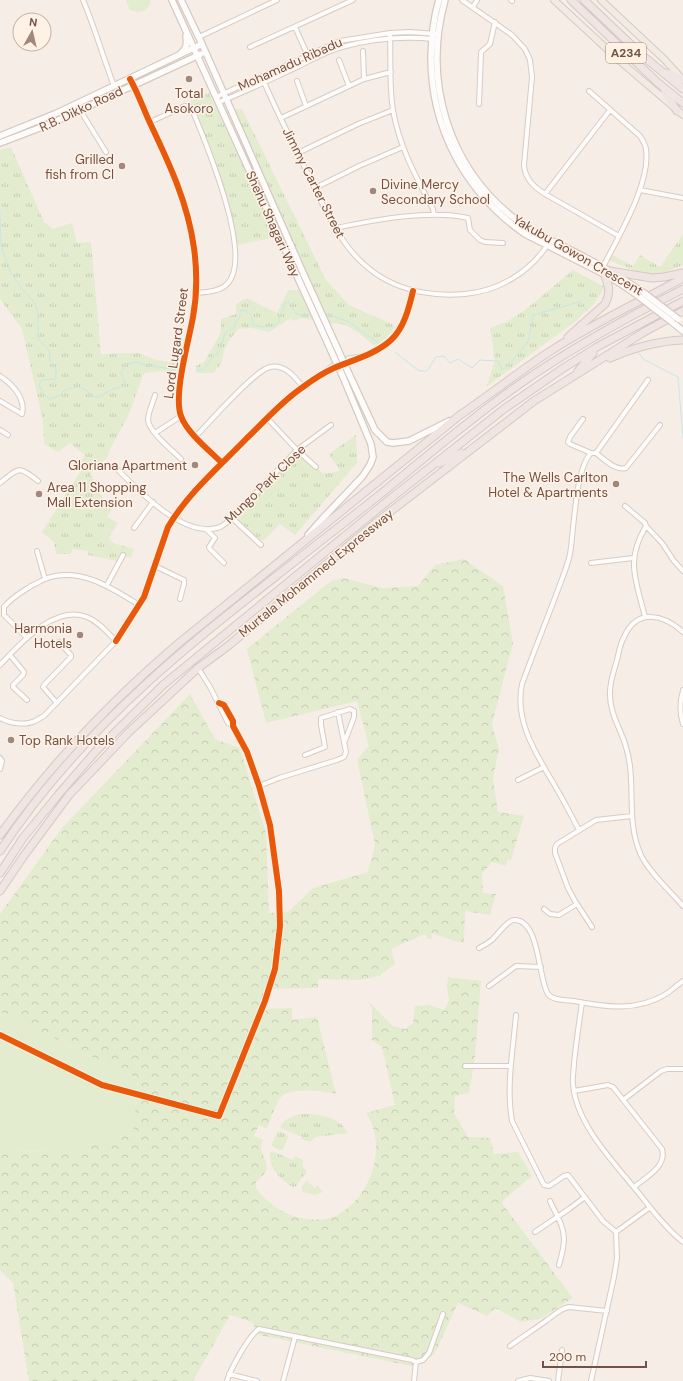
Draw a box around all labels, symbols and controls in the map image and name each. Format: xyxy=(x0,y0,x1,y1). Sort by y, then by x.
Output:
north arrow xyxy=(12,12,52,52)
text: N xyxy=(28,15,38,30)
street label: Mohamadu Ribadu xyxy=(235,33,345,95)
road number: A234 xyxy=(606,43,646,63)
marker: Total Asokoro xyxy=(184,74,194,84)
street label: R.B. Dikko Road xyxy=(36,82,126,136)
place label: Total Asokoro xyxy=(165,85,214,117)
street label: Jimmy Carter Street xyxy=(279,125,349,241)
place label: Grilled fish from CI xyxy=(45,151,114,183)
marker: Grilled fish from CI xyxy=(117,161,127,171)
street label: Shehu Shagari Way xyxy=(242,168,304,280)
place label: Divine Mercy Secondary School xyxy=(381,176,490,208)
marker: Divine Mercy Secondary School xyxy=(368,186,378,196)
street label: Yakubu Gowon Crescent xyxy=(510,211,646,299)
street label: Lord Lugard Street xyxy=(160,286,192,400)
street label: Mungo Park Close xyxy=(221,441,309,527)
place label: Gloriana Apartment xyxy=(68,457,187,474)
marker: Gloriana Apartment xyxy=(190,460,200,470)
place label: The Wells Carlton Hotel & Apartments xyxy=(488,469,608,501)
place label: Area 11 Shopping Mall Extension xyxy=(47,479,147,511)
marker: The Wells Carlton Hotel & Apartments xyxy=(611,479,621,489)
marker: Area 11 Shopping Mall Extension xyxy=(34,489,44,499)
street label: Murtala Mohammed Expressway xyxy=(235,505,397,641)
place label: Harmonia Hotels xyxy=(14,620,72,652)
marker: Harmonia Hotels xyxy=(75,630,85,640)
place label: Top Rank Hotels xyxy=(19,732,115,749)
marker: Top Rank Hotels xyxy=(6,735,16,745)
scale bar xyxy=(543,1343,646,1369)
text: 200 m xyxy=(549,1349,586,1365)

